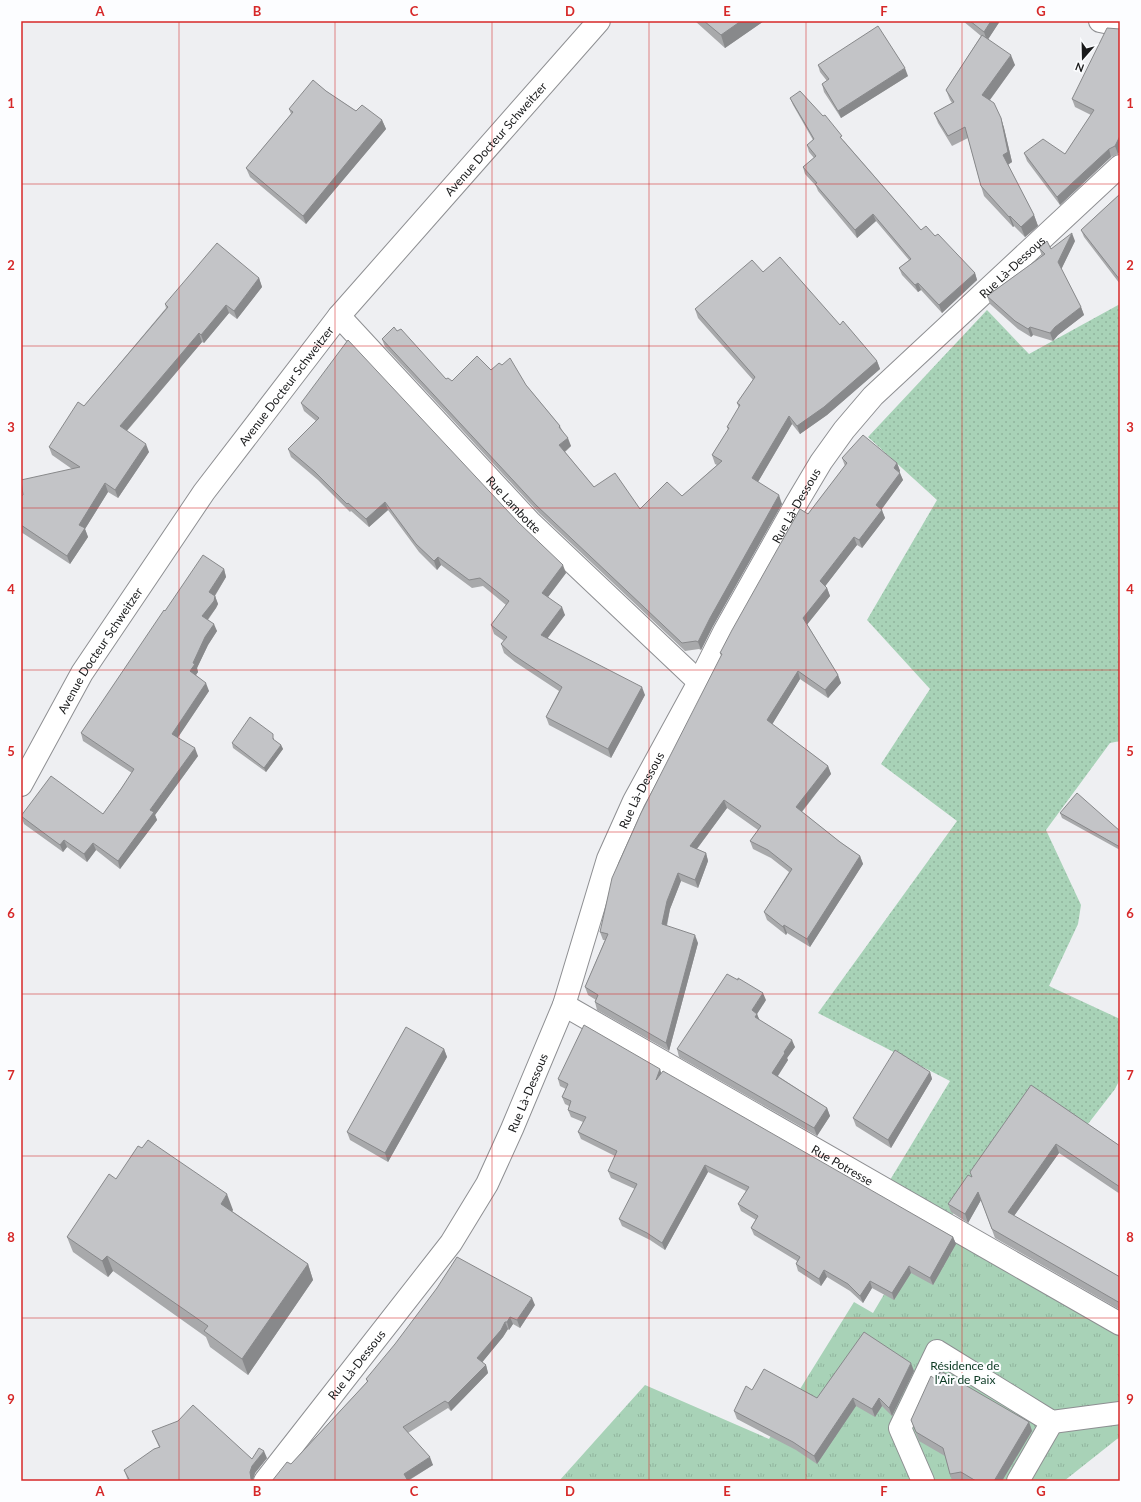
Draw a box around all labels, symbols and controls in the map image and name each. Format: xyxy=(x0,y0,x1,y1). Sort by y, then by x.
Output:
text: A xyxy=(94,3,105,19)
text: B xyxy=(253,3,262,19)
text: C xyxy=(410,3,419,19)
text: D xyxy=(565,3,575,19)
text: E xyxy=(723,3,731,19)
text: F xyxy=(880,3,888,19)
text: G xyxy=(1036,3,1046,19)
north arrow xyxy=(1063,38,1103,78)
text: N xyxy=(1073,60,1086,75)
street label: Avenue Docteur Schweitzer xyxy=(441,78,550,199)
text: 1 xyxy=(7,95,15,111)
text: 1 xyxy=(1126,95,1134,111)
street label: Rue Là-Dessous xyxy=(976,233,1048,301)
text: 2 xyxy=(7,257,15,273)
text: 2 xyxy=(1126,257,1134,273)
street label: Avenue Docteur Schweitzer xyxy=(235,322,337,448)
text: 3 xyxy=(7,419,15,435)
text: 3 xyxy=(1126,419,1134,435)
street label: Rue Là-Dessous xyxy=(768,465,823,546)
street label: Rue Lambotte xyxy=(483,472,544,536)
text: 4 xyxy=(7,581,15,597)
text: 4 xyxy=(1126,581,1134,597)
street label: Avenue Docteur Schweitzer xyxy=(54,584,146,716)
text: 5 xyxy=(7,743,15,759)
text: 5 xyxy=(1126,743,1134,759)
street label: Rue Là-Dessous xyxy=(615,749,667,831)
text: 6 xyxy=(7,905,15,921)
text: 6 xyxy=(1126,905,1134,921)
street label: Rue Là-Dessous xyxy=(504,1051,551,1135)
text: 7 xyxy=(7,1067,15,1083)
text: 7 xyxy=(1126,1067,1134,1083)
street label: Rue Potresse xyxy=(809,1141,876,1188)
text: 8 xyxy=(7,1229,15,1245)
text: 8 xyxy=(1126,1229,1134,1245)
street label: Rue Là-Dessous xyxy=(324,1326,388,1402)
park label: Résidence de l'Air de Paix xyxy=(930,1358,1000,1387)
text: 9 xyxy=(7,1391,15,1407)
text: 9 xyxy=(1126,1391,1134,1407)
text: A xyxy=(94,1483,105,1499)
text: B xyxy=(253,1483,262,1499)
text: C xyxy=(410,1483,419,1499)
text: D xyxy=(565,1483,575,1499)
text: E xyxy=(723,1483,731,1499)
text: F xyxy=(880,1483,888,1499)
text: G xyxy=(1036,1483,1046,1499)

